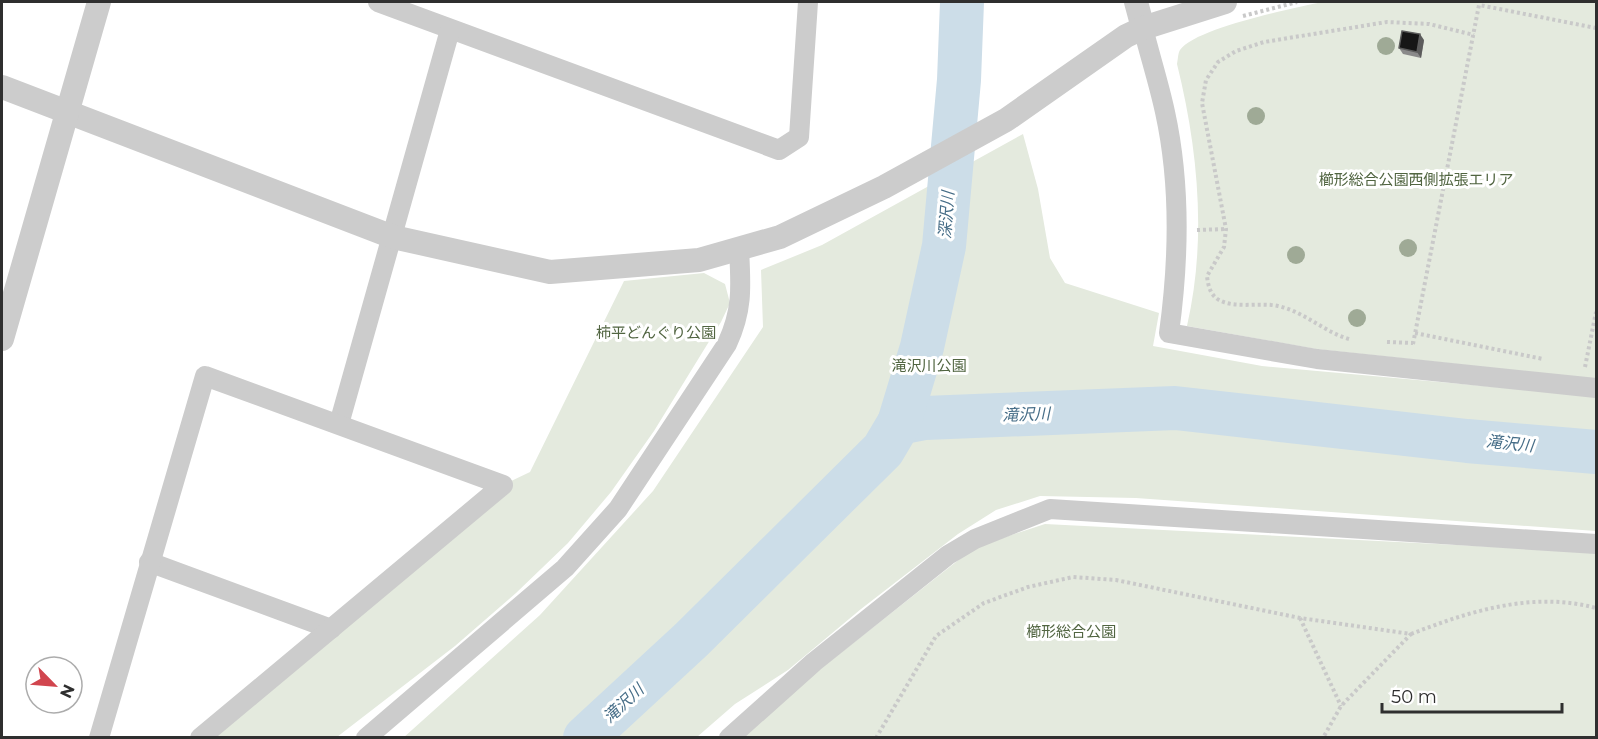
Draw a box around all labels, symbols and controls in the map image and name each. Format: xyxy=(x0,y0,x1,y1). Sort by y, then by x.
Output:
park label: 櫛形総合公園西側拡張エリア xyxy=(1318,170,1514,189)
water label: 深沢川 xyxy=(935,188,958,240)
park label: 柿平どんぐり公園 xyxy=(596,323,716,342)
park label: 滝沢川公園 xyxy=(891,356,967,375)
water label: 滝沢川 xyxy=(1002,404,1052,425)
water label: 滝沢川 xyxy=(1485,432,1537,456)
park label: 櫛形総合公園 xyxy=(1026,622,1116,641)
north arrow xyxy=(24,655,84,715)
scale bar xyxy=(1382,676,1562,714)
water label: 滝沢川 xyxy=(599,679,649,727)
text: N xyxy=(56,681,78,701)
text: 50 m xyxy=(1391,686,1437,708)

